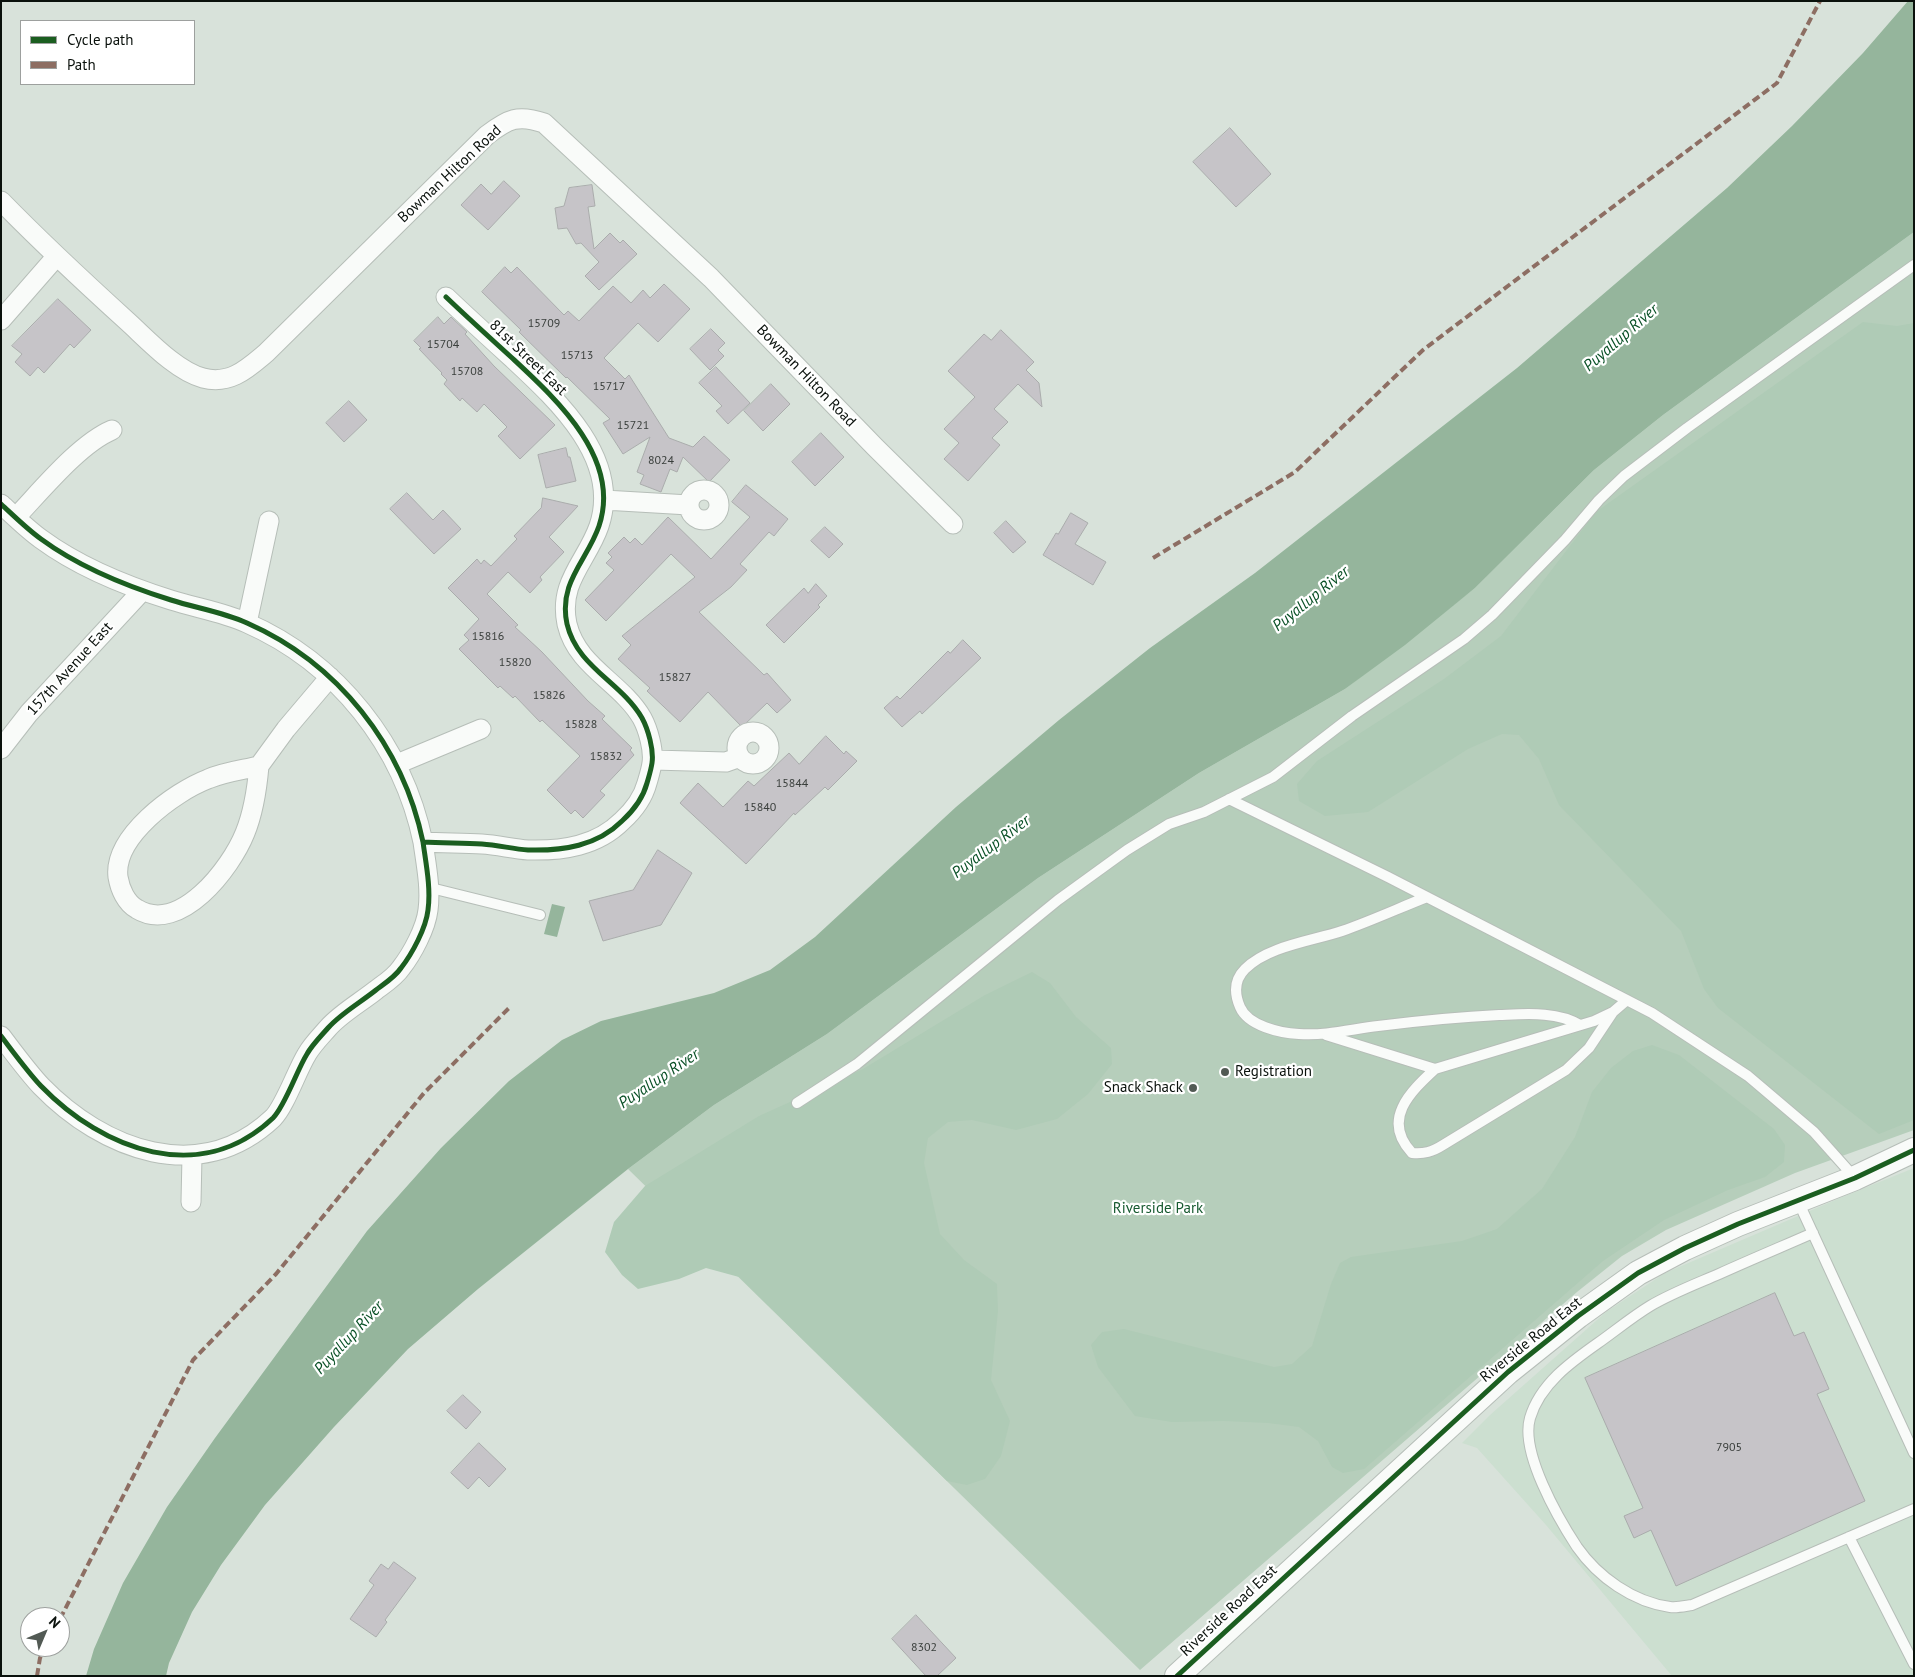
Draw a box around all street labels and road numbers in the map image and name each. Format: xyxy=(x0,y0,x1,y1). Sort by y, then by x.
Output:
street label: Bowman Hilton Road xyxy=(395,121,505,227)
street label: 81st Street East xyxy=(485,316,571,400)
street label: Bowman Hilton Road xyxy=(753,321,859,431)
street label: 157th Avenue East xyxy=(23,619,117,719)
street label: Riverside Road East xyxy=(1477,1294,1585,1386)
street label: Riverside Road East xyxy=(1177,1562,1281,1660)

